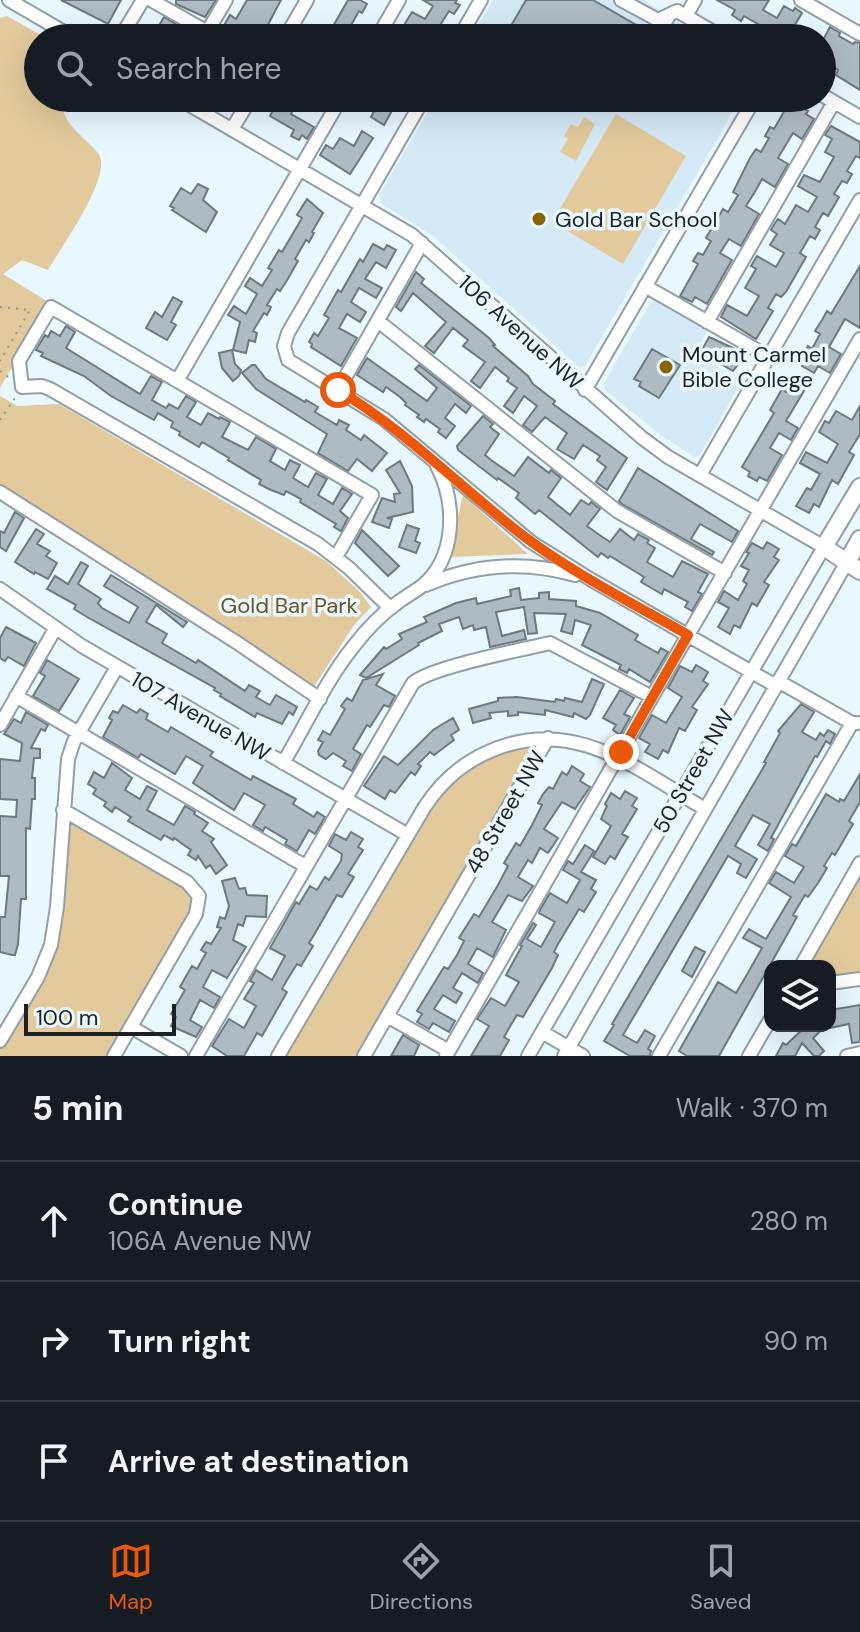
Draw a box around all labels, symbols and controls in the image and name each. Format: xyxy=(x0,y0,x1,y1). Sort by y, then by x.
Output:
search box xyxy=(24,24,836,112)
icon: search xyxy=(52,46,96,90)
text: Search here xyxy=(116,49,282,88)
place label: Gold Bar School xyxy=(555,205,718,234)
marker: Gold Bar School xyxy=(530,210,548,228)
street label: 106 Avenue NW xyxy=(452,269,589,396)
place label: Mount Carmel Bible College xyxy=(682,340,826,394)
marker: Mount Carmel Bible College xyxy=(657,358,675,376)
route start xyxy=(320,372,356,408)
park label: Gold Bar Park xyxy=(221,591,357,620)
street label: 107 Avenue NW xyxy=(126,665,276,768)
street label: 50 Street NW xyxy=(646,704,741,839)
route end xyxy=(603,734,639,770)
street label: 48 Street NW xyxy=(459,746,552,879)
map controls xyxy=(764,960,836,1032)
button: layers xyxy=(764,960,836,1032)
scale bar xyxy=(24,1000,176,1036)
text: 100 m xyxy=(36,1003,98,1032)
text: 5 min xyxy=(32,1086,123,1131)
text: Walk · 370 m xyxy=(676,1091,828,1125)
text: Continue xyxy=(108,1185,243,1224)
icon: ahead xyxy=(32,1199,76,1243)
text: 280 m xyxy=(750,1204,828,1238)
text: 106A Avenue NW xyxy=(108,1224,312,1258)
icon: right xyxy=(32,1319,76,1363)
text: Turn right xyxy=(108,1322,251,1361)
text: 90 m xyxy=(764,1324,828,1358)
icon: arrive xyxy=(32,1439,76,1483)
text: Arrive at destination xyxy=(108,1442,409,1481)
tab: Map xyxy=(108,1539,153,1616)
tab: Directions xyxy=(370,1539,473,1616)
tab: Saved xyxy=(690,1539,752,1616)

